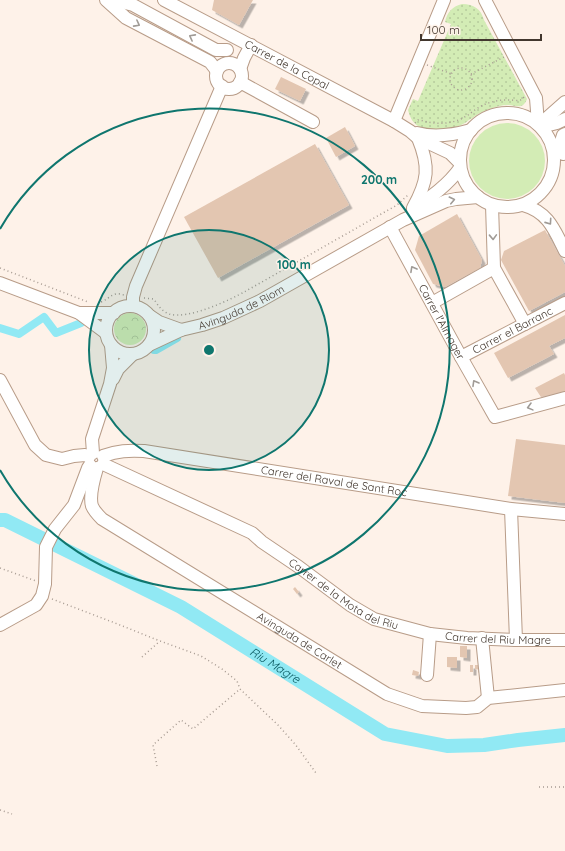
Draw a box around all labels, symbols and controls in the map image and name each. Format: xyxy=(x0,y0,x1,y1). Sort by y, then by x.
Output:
scale bar xyxy=(421,16,541,42)
one-way arrow xyxy=(133,19,140,27)
text: 100 m xyxy=(427,22,460,37)
one-way arrow xyxy=(189,34,196,41)
street label: Carrer de la Copal xyxy=(242,37,332,93)
text: 200 m xyxy=(361,172,397,187)
one-way arrow xyxy=(449,196,456,204)
one-way arrow xyxy=(544,218,551,225)
one-way arrow xyxy=(489,234,498,240)
text: 100 m xyxy=(277,257,311,272)
one-way arrow xyxy=(410,266,418,273)
street label: Avinguda de Riom xyxy=(197,282,287,333)
street label: Carrer l'Almager xyxy=(416,282,468,363)
street label: Carrer el Barranc xyxy=(470,304,555,357)
centre of rings xyxy=(202,343,216,357)
one-way arrow xyxy=(473,380,480,387)
one-way arrow xyxy=(527,402,534,411)
street label: Carrer del Raval de Sant Roc xyxy=(260,463,408,500)
street label: Carrer de la Mota del Riu xyxy=(286,555,400,632)
street label: Avinguda de Carlet xyxy=(254,609,345,672)
street label: Carrer del Riu Magre xyxy=(445,629,551,647)
water label: Riu Magre xyxy=(247,644,304,687)

